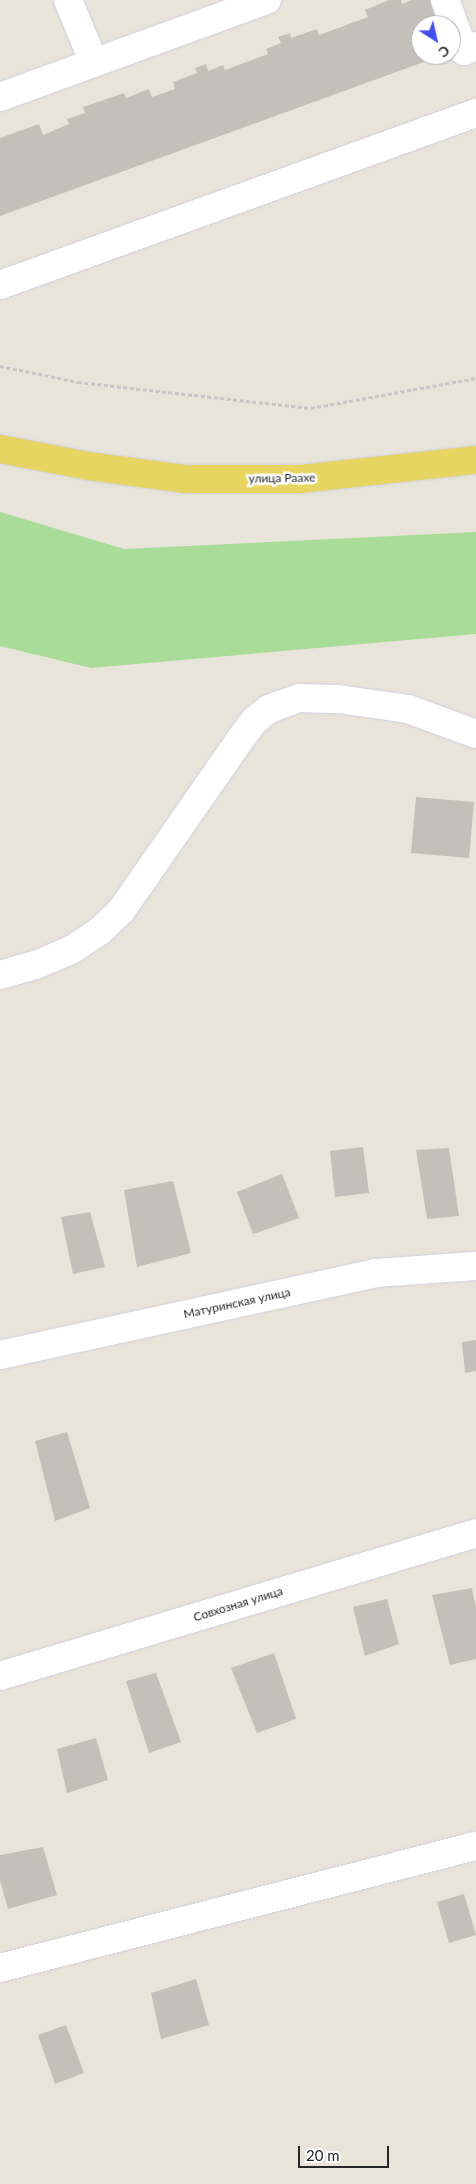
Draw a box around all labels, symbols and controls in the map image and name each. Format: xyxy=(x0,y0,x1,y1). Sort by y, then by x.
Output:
north arrow xyxy=(411,15,461,65)
text: С xyxy=(436,42,453,61)
street label: улица Раахе xyxy=(248,470,316,486)
street label: Матуринская улица xyxy=(182,1285,292,1321)
street label: Совхозная улица xyxy=(192,1584,284,1624)
scale bar xyxy=(301,2136,392,2168)
text: 20 m xyxy=(306,2146,340,2164)

